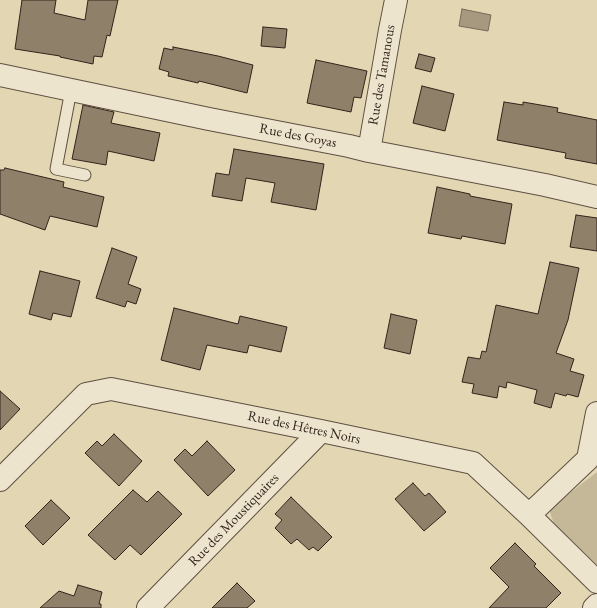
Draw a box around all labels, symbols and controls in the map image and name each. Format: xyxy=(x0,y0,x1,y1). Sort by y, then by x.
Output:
street label: Rue des Tamanous xyxy=(365,23,399,127)
street label: Rue des Goyas xyxy=(258,120,338,152)
street label: Rue des Hêtres Noirs xyxy=(246,408,362,448)
street label: Rue des Moustiquaires xyxy=(185,470,283,570)

